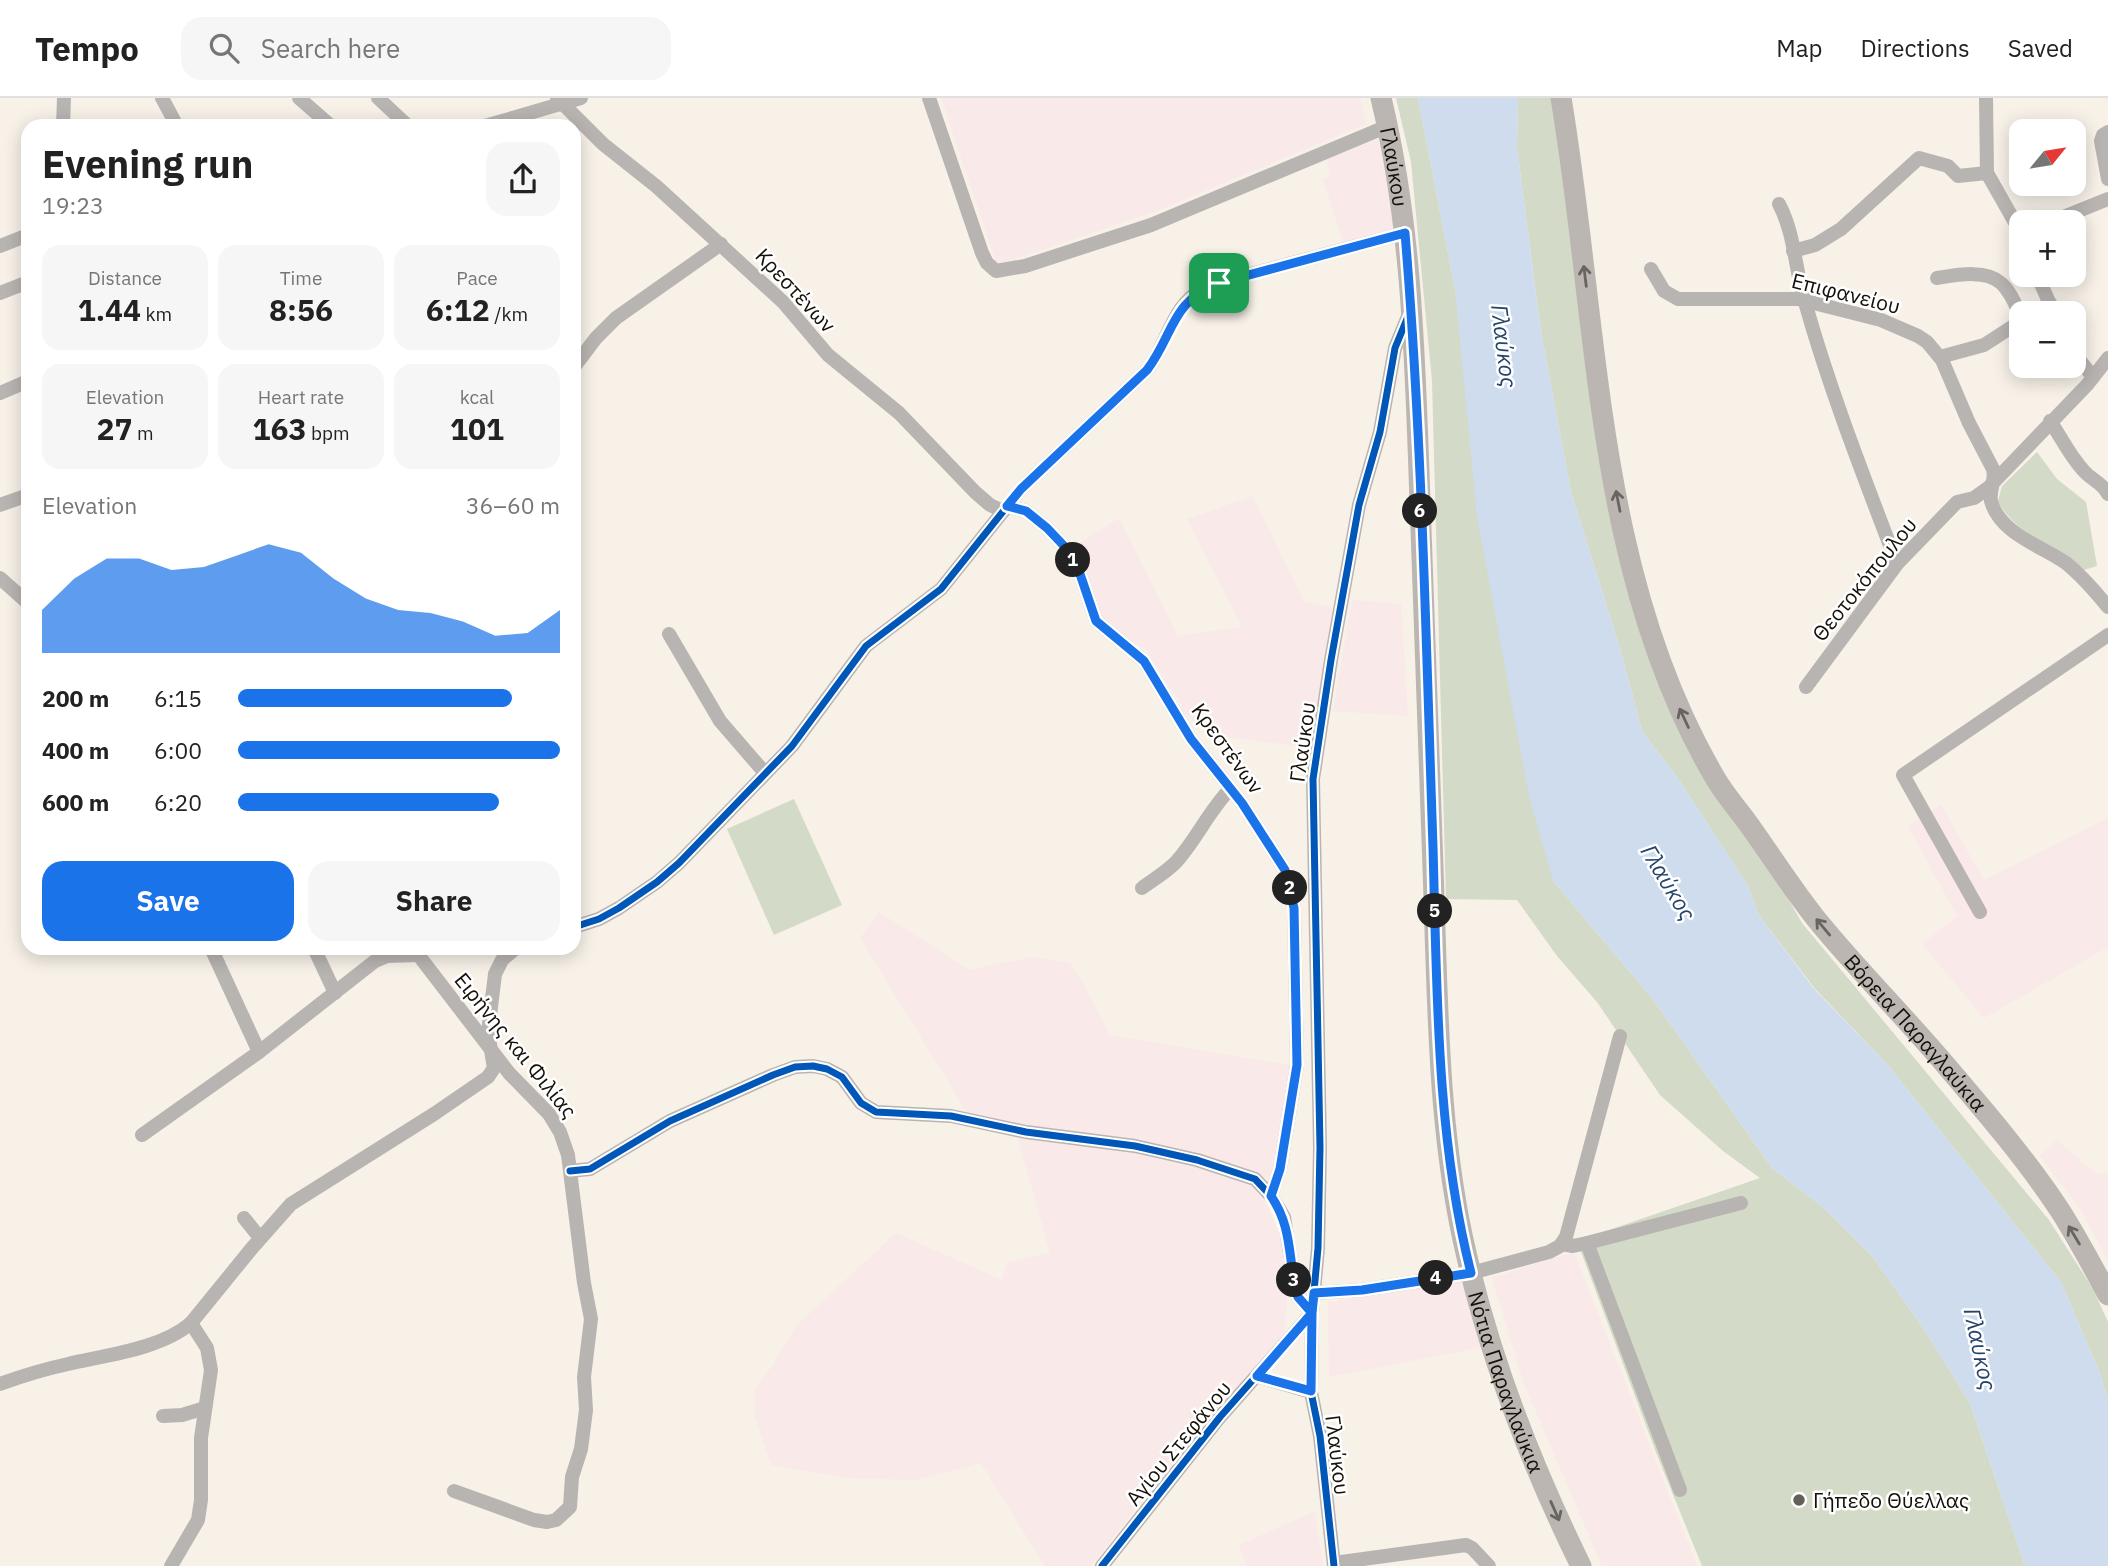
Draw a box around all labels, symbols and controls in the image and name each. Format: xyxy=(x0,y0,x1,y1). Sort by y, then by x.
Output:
search box xyxy=(181,17,671,80)
text: Tempo xyxy=(35,27,139,70)
icon: search xyxy=(205,29,243,67)
text: Search here xyxy=(261,31,400,65)
text: Map xyxy=(1776,32,1822,64)
text: Directions xyxy=(1860,32,1970,64)
text: Saved xyxy=(2008,32,2073,64)
north arrow xyxy=(2009,119,2086,196)
map controls xyxy=(2009,119,2086,378)
street label: Γλαύκου xyxy=(1374,124,1415,208)
text: Evening run xyxy=(42,139,253,188)
button: share xyxy=(486,142,560,216)
text: 19:23 xyxy=(42,190,104,220)
button: + xyxy=(2009,210,2086,287)
street label: Κρεστένων xyxy=(750,242,842,338)
pin xyxy=(1189,253,1249,313)
icon: arrive xyxy=(1200,264,1238,302)
one-way arrow xyxy=(1578,265,1591,288)
text: Distance xyxy=(88,266,162,290)
text: Time xyxy=(280,266,322,290)
text: Pace xyxy=(456,266,498,290)
street label: Επιφανείου xyxy=(1789,266,1903,320)
text: 1.44 xyxy=(78,290,141,329)
text: 8:56 xyxy=(269,290,333,329)
text: 6:12 xyxy=(426,290,490,329)
button: − xyxy=(2009,301,2086,378)
text: km xyxy=(141,302,172,326)
text: /km xyxy=(490,302,528,326)
water label: Γλαύκος xyxy=(1485,303,1525,389)
text: Elevation xyxy=(86,385,164,409)
text: Heart rate xyxy=(258,385,344,409)
text: kcal xyxy=(460,385,494,409)
text: 27 xyxy=(96,409,132,448)
text: 163 xyxy=(252,409,306,448)
text: 101 xyxy=(450,409,504,448)
text: m xyxy=(132,421,154,445)
text: bpm xyxy=(306,421,350,445)
text: Elevation xyxy=(42,490,137,520)
text: 36–60 m xyxy=(466,490,560,520)
one-way arrow xyxy=(1611,490,1624,513)
pin: 6 xyxy=(1402,494,1438,528)
text: 6 xyxy=(1414,498,1425,522)
street label: Θεοτοκόπουλου xyxy=(1805,511,1923,647)
pin: 1 xyxy=(1056,542,1090,578)
text: 1 xyxy=(1067,547,1078,571)
text: 200 m xyxy=(42,683,109,713)
text: 6:15 xyxy=(154,683,202,713)
street label: Κρεστένων xyxy=(1186,697,1271,799)
street label: Γλαύκου xyxy=(1283,700,1321,784)
one-way arrow xyxy=(1677,708,1690,729)
text: 400 m xyxy=(42,735,109,765)
text: 6:00 xyxy=(154,735,202,765)
text: 600 m xyxy=(42,787,109,817)
text: 6:20 xyxy=(154,787,202,817)
water label: Γλαύκος xyxy=(1635,838,1703,926)
button: Save xyxy=(42,861,294,941)
button: Share xyxy=(308,861,560,941)
pin: 2 xyxy=(1272,870,1308,906)
text: 2 xyxy=(1284,875,1295,899)
pin: 5 xyxy=(1418,894,1452,928)
text: 5 xyxy=(1429,898,1440,922)
one-way arrow xyxy=(1815,918,1830,936)
street label: Βόρεια Παραγλαύκια xyxy=(1838,948,1993,1118)
street label: Ειρήνης και Φιλίας xyxy=(449,966,583,1124)
one-way arrow xyxy=(2067,1226,2081,1246)
pin: 4 xyxy=(1418,1260,1454,1296)
pin: 3 xyxy=(1276,1262,1312,1298)
text: 4 xyxy=(1430,1265,1441,1289)
text: 3 xyxy=(1288,1267,1299,1291)
street label: Νότια Παραγλαύκια xyxy=(1462,1288,1551,1477)
water label: Γλαύκος xyxy=(1958,1305,2004,1393)
street label: Αγίου Στεφάνου xyxy=(1119,1375,1237,1511)
street label: Γλαύκου xyxy=(1319,1413,1357,1497)
place label: Γήπεδο Θύελλας xyxy=(1813,1486,1969,1514)
marker: Γήπεδο Θύελλας xyxy=(1791,1492,1807,1508)
one-way arrow xyxy=(1549,1500,1562,1521)

